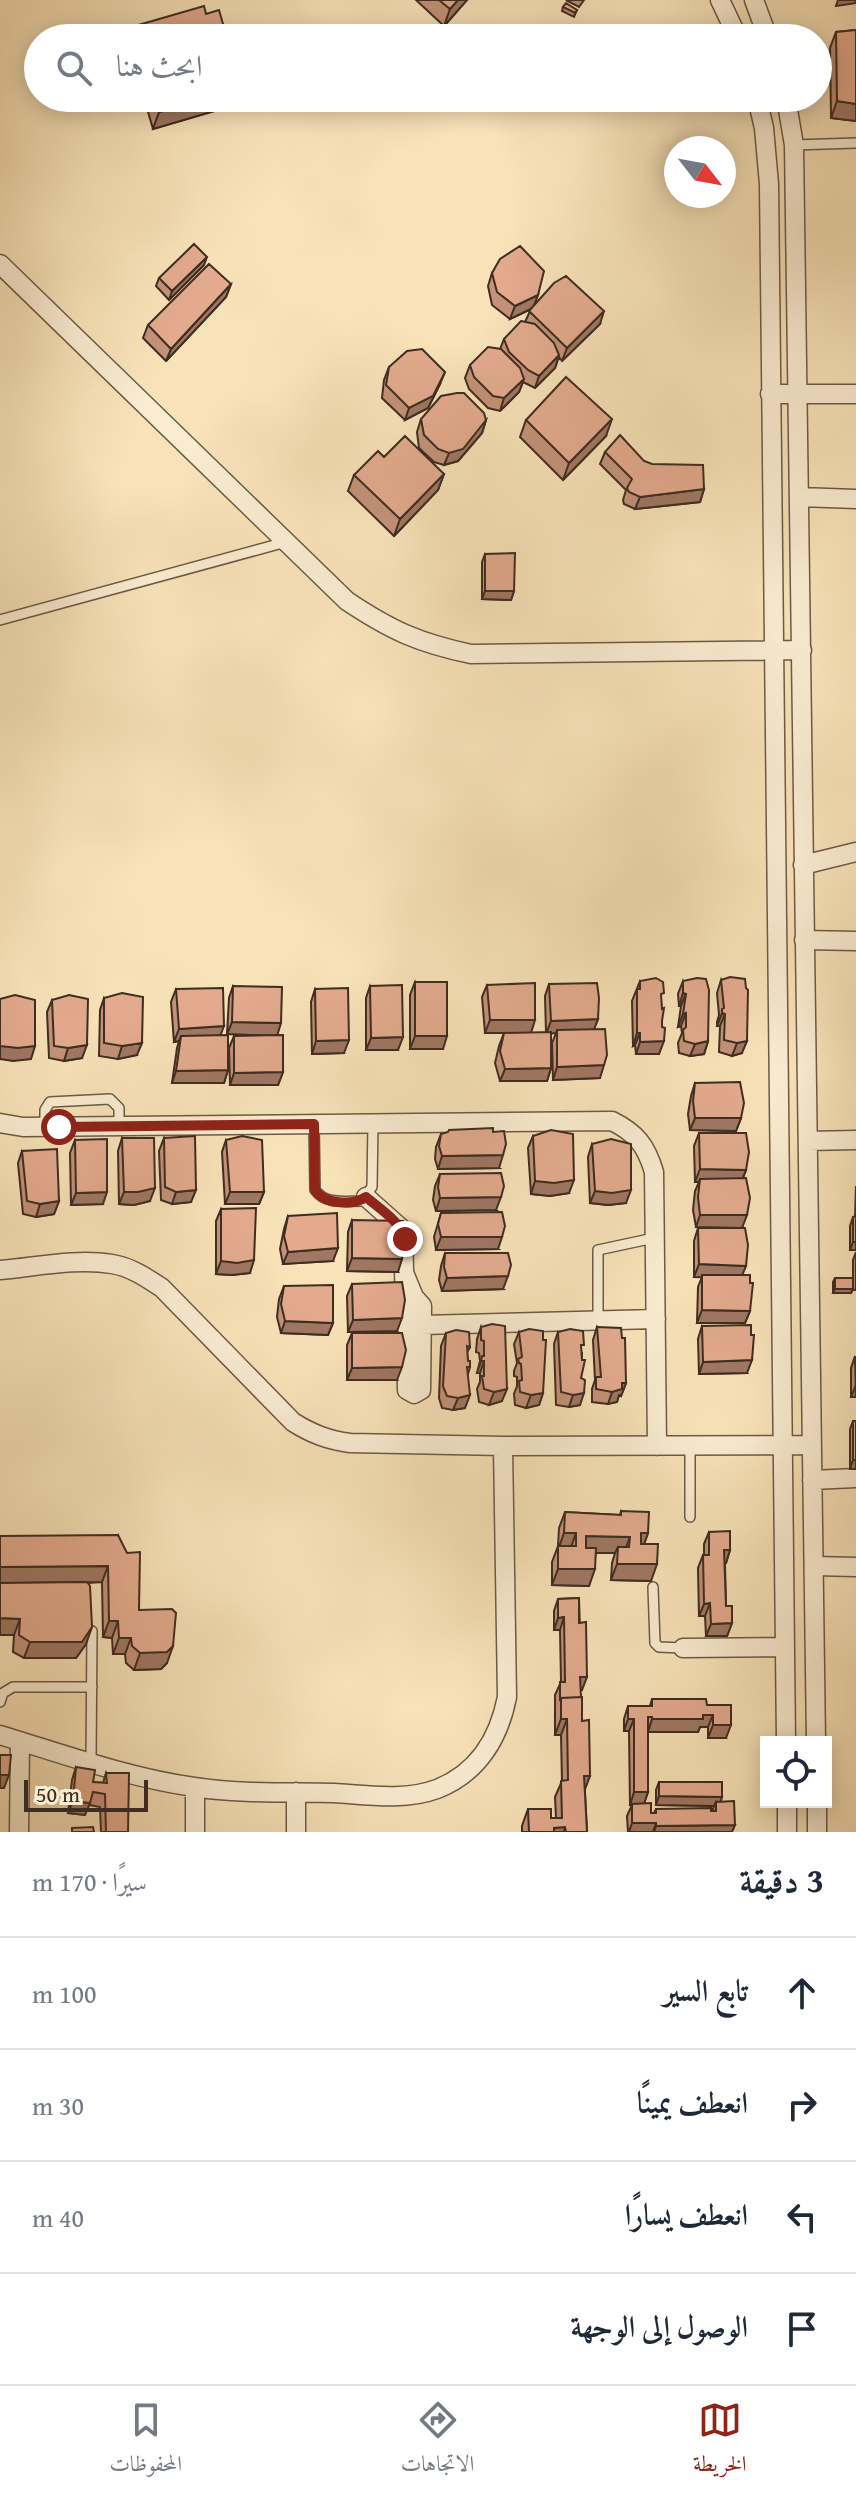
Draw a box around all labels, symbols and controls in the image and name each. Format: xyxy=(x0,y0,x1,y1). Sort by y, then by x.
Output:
search box xyxy=(24,24,832,112)
text: ابحث هنا xyxy=(116,43,203,87)
icon: search xyxy=(52,46,96,90)
north arrow xyxy=(664,136,736,208)
route start xyxy=(41,1109,77,1145)
route end xyxy=(387,1221,423,1257)
map controls xyxy=(760,1736,832,1808)
button: locate xyxy=(760,1736,832,1808)
scale bar xyxy=(24,1776,148,1812)
text: 50 m xyxy=(36,1778,80,1810)
text: 3 دقيقة xyxy=(740,1855,824,1904)
text: سيرًا · 170 m xyxy=(32,1862,147,1901)
text: تابع السير xyxy=(663,1968,748,2012)
icon: ahead xyxy=(780,1971,824,2015)
text: 100 m xyxy=(32,1974,97,2013)
text: انعطف يمينًا xyxy=(637,2080,748,2124)
icon: right xyxy=(780,2083,824,2127)
text: 30 m xyxy=(32,2086,84,2125)
text: انعطف يسارًا xyxy=(625,2192,748,2236)
icon: left xyxy=(780,2195,824,2239)
text: 40 m xyxy=(32,2198,84,2237)
text: الوصول إلى الوجهة xyxy=(570,2304,748,2348)
icon: arrive xyxy=(780,2307,824,2351)
tab: المحفوظات xyxy=(109,2398,182,2485)
tab: الاتجاهات xyxy=(401,2398,474,2485)
tab: الخريطة xyxy=(693,2398,747,2485)

